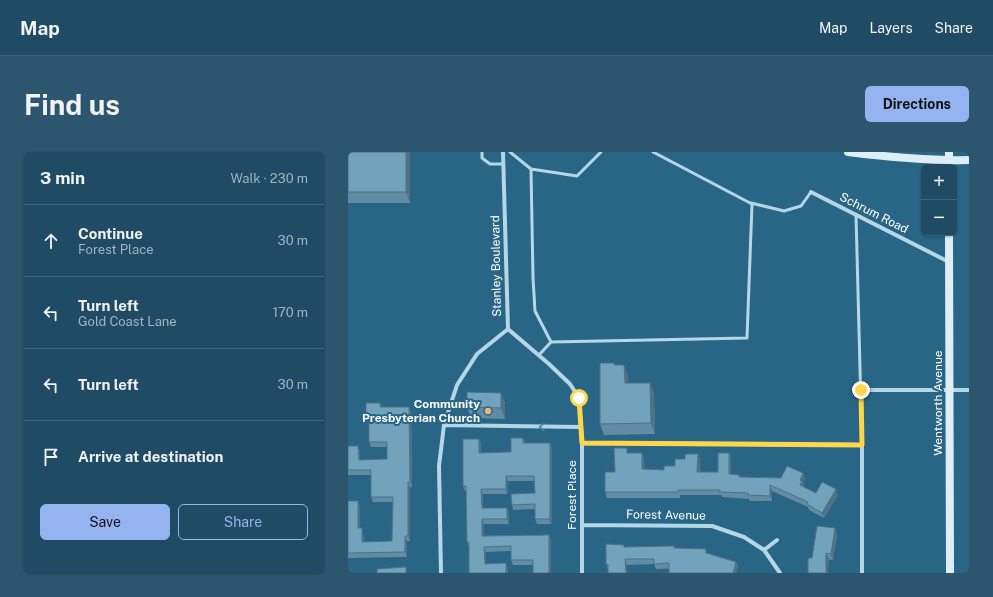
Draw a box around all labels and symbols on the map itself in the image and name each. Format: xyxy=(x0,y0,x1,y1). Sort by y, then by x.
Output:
street label: Schrum Road xyxy=(837,190,911,236)
street label: Stanley Boulevard xyxy=(488,215,504,317)
street label: Wentworth Avenue xyxy=(931,350,945,456)
route end xyxy=(852,381,870,399)
route start xyxy=(570,389,588,407)
place label: Community Presbyterian Church xyxy=(362,397,480,425)
marker: Community Presbyterian Church xyxy=(483,406,493,416)
one-way arrow xyxy=(539,423,545,431)
street label: Forest Place xyxy=(565,460,579,530)
street label: Forest Avenue xyxy=(626,507,706,523)

